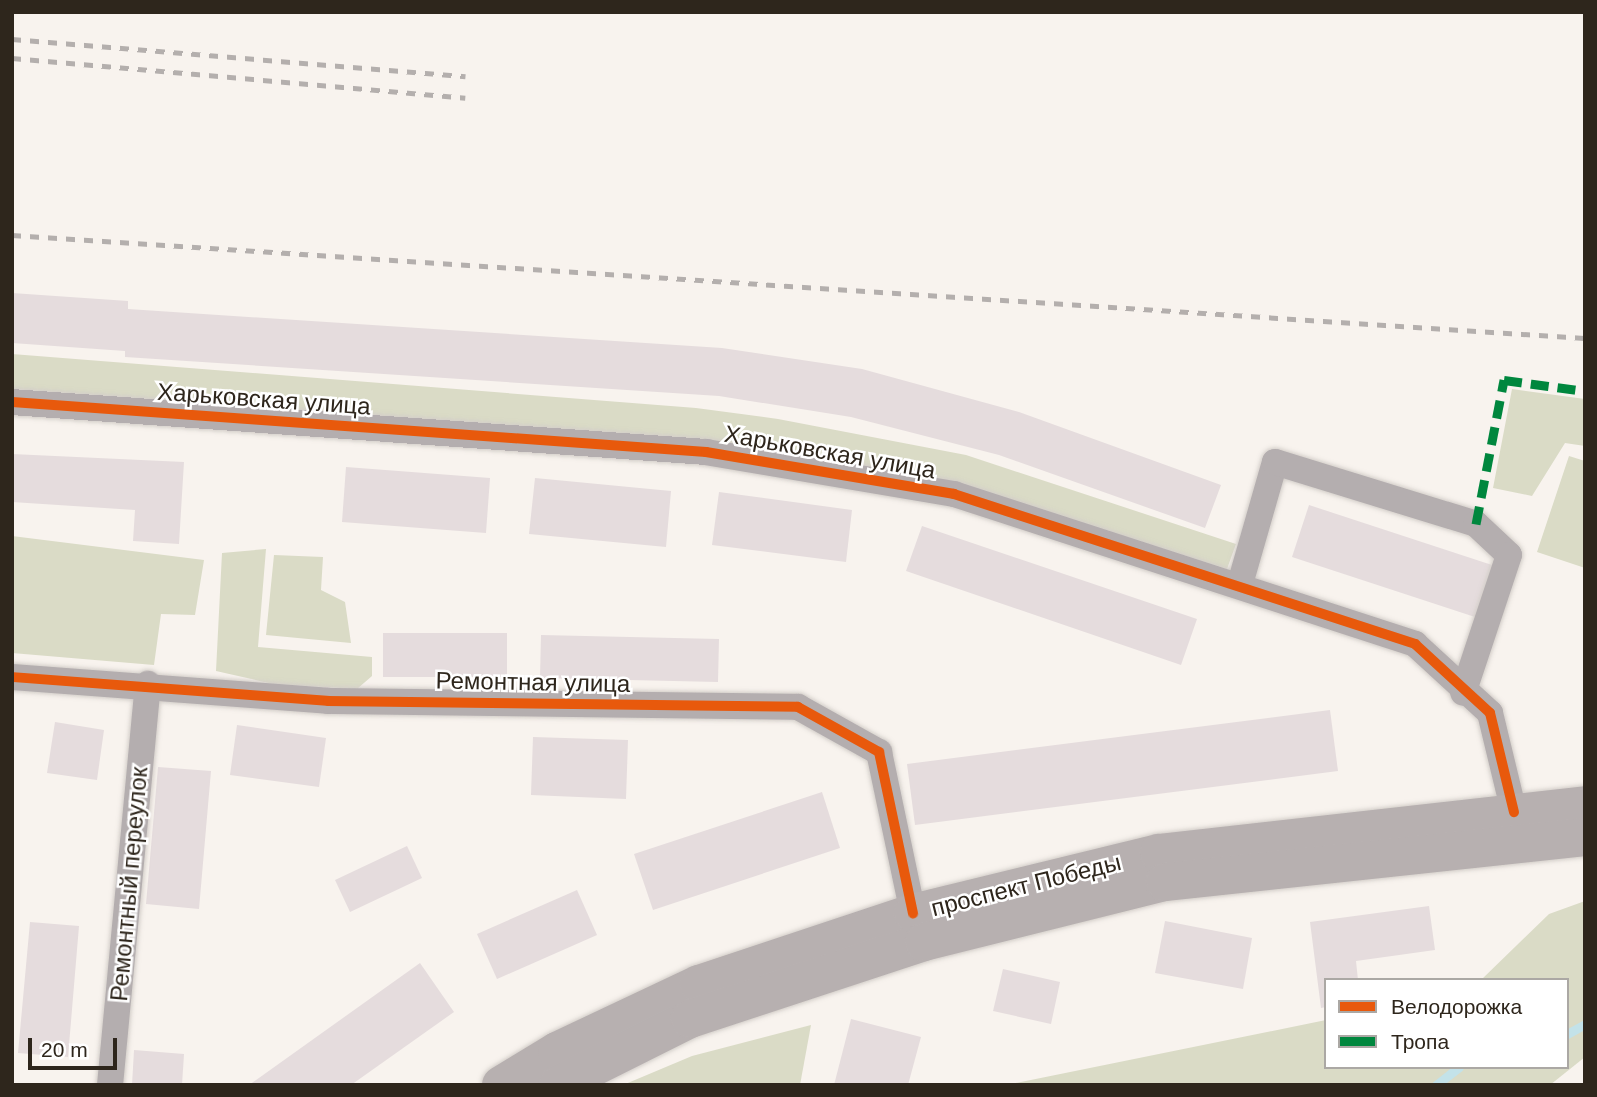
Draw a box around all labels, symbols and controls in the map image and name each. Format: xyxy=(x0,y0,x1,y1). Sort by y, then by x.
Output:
street label: Харьковская улица xyxy=(156,377,372,421)
street label: Харьковская улица xyxy=(722,419,938,485)
street label: Ремонтная улица xyxy=(435,666,631,698)
street label: Ремонтный переулок xyxy=(104,766,154,1002)
street label: проспект Победы xyxy=(928,847,1124,923)
legend xyxy=(1324,978,1569,1069)
text: Велодорожка xyxy=(1391,995,1522,1018)
scale bar xyxy=(32,1024,121,1068)
text: Тропа xyxy=(1391,1030,1449,1053)
text: 20 m xyxy=(41,1038,88,1061)

